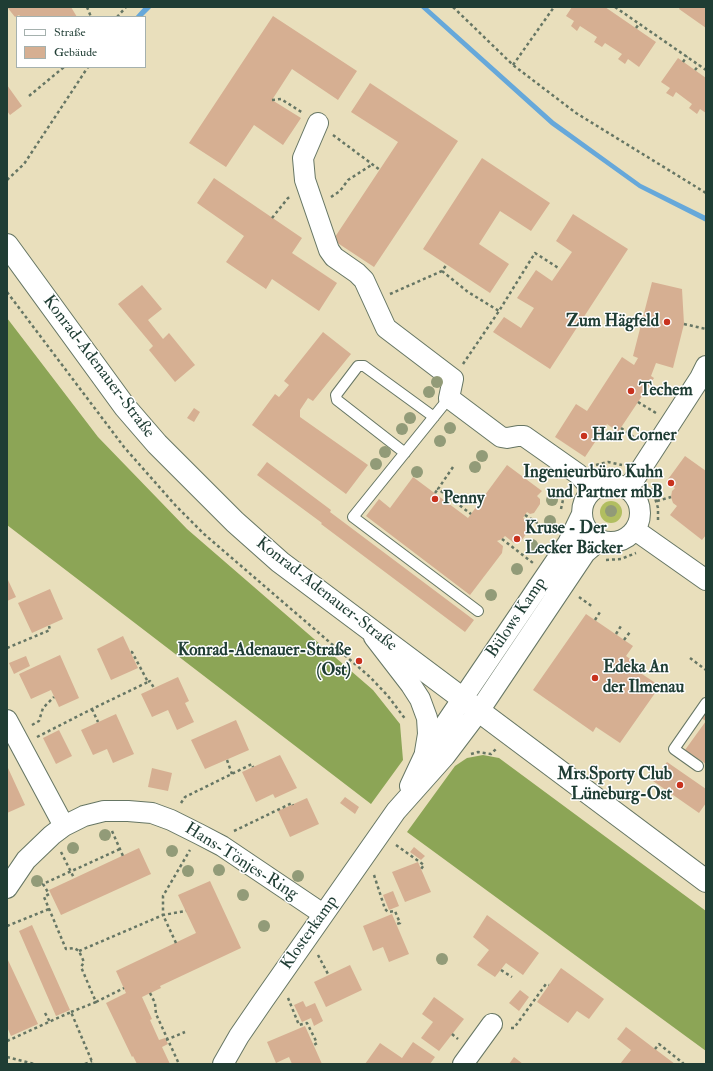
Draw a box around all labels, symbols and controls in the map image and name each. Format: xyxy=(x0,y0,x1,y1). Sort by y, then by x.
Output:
legend xyxy=(16,16,146,68)
text: Straße xyxy=(54,25,85,40)
text: Gebäude xyxy=(54,45,97,60)
street label: Konrad-Adenauer-Straße xyxy=(38,292,158,442)
place label: Zum Hägfeld xyxy=(566,312,659,332)
marker: Zum Hägfeld xyxy=(662,317,672,327)
place label: Techem xyxy=(639,381,693,401)
marker: Techem xyxy=(626,386,636,396)
place label: Hair Corner xyxy=(592,426,677,446)
marker: Hair Corner xyxy=(579,431,589,441)
place label: Ingenieurbüro Kuhn und Partner mbB xyxy=(523,463,663,503)
marker: Ingenieurbüro Kuhn und Partner mbB xyxy=(666,478,676,488)
place label: Penny xyxy=(443,489,484,509)
marker: Penny xyxy=(430,494,440,504)
place label: Kruse - Der Lecker Bäcker xyxy=(525,519,622,559)
street label: Konrad-Adenauer-Straße xyxy=(251,534,401,656)
marker: Kruse - Der Lecker Bäcker xyxy=(512,534,522,544)
street label: Bülows Kamp xyxy=(483,574,551,662)
place label: Konrad-Adenauer-Straße (Ost) xyxy=(178,641,351,681)
marker: Konrad-Adenauer-Straße (Ost) xyxy=(354,656,364,666)
place label: Edeka An der Ilmenau xyxy=(603,658,684,698)
marker: Edeka An der Ilmenau xyxy=(590,673,600,683)
place label: Mrs.Sporty Club Lüneburg-Ost xyxy=(557,765,672,805)
marker: Mrs.Sporty Club Lüneburg-Ost xyxy=(675,780,685,790)
street label: Hans-Tönjes-Ring xyxy=(181,819,301,905)
street label: Klosterkamp xyxy=(277,892,343,974)

